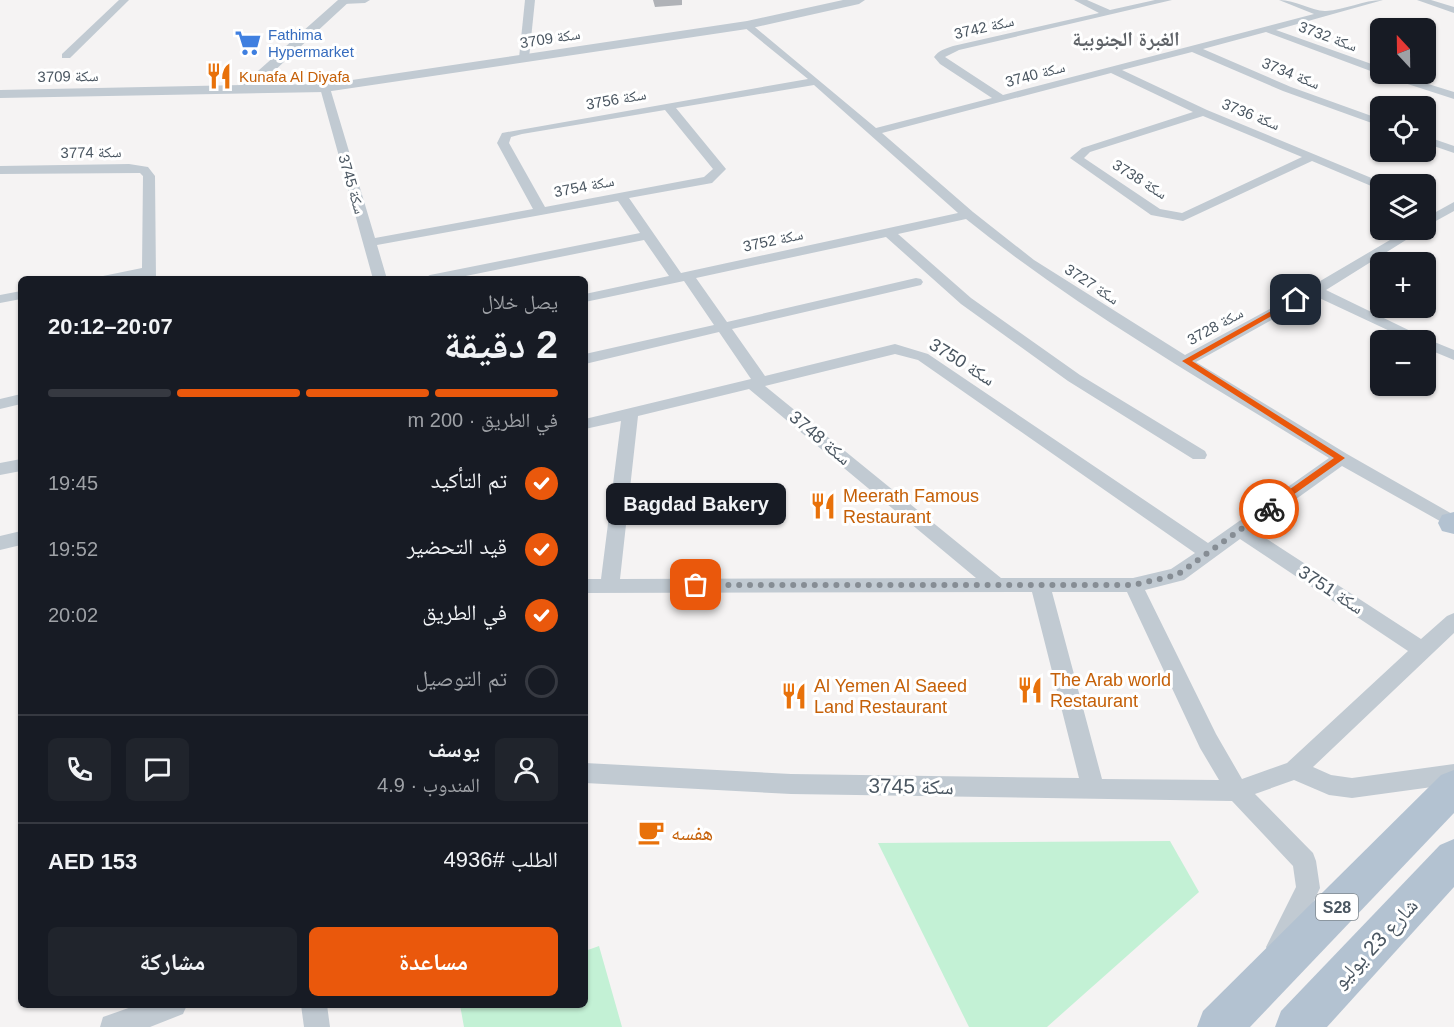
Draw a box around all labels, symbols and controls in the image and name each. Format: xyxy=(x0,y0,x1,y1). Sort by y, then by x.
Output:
street label: سكة 3742 xyxy=(952,12,1016,42)
street label: سكة 3732 xyxy=(1296,18,1360,54)
north arrow xyxy=(1370,18,1436,84)
map controls xyxy=(1370,18,1436,396)
street label: سكة 3709 xyxy=(519,25,582,51)
place label: Fathima Hypermarket xyxy=(268,26,355,60)
supermarket icon: Fathima Hypermarket xyxy=(233,28,263,58)
district label: الغبرة الجنوبية xyxy=(1072,28,1180,51)
street label: سكة 3734 xyxy=(1260,54,1323,92)
street label: سكة 3740 xyxy=(1003,58,1067,90)
restaurant icon: Kunafa Al Diyafa xyxy=(204,61,234,91)
street label: سكة 3709 xyxy=(37,67,99,85)
place label: Kunafa Al Diyafa xyxy=(239,68,351,85)
street label: سكة 3756 xyxy=(584,85,648,113)
street label: سكة 3736 xyxy=(1220,95,1283,133)
button: locate xyxy=(1370,96,1436,162)
street label: سكة 3774 xyxy=(60,143,122,161)
street label: سكة 3745 xyxy=(335,152,369,216)
street label: سكة 3738 xyxy=(1110,156,1171,202)
street label: سكة 3754 xyxy=(552,172,616,200)
button: layers xyxy=(1370,174,1436,240)
street label: سكة 3752 xyxy=(741,225,805,255)
button: + xyxy=(1370,252,1436,318)
street label: سكة 3727 xyxy=(1062,260,1122,308)
pin xyxy=(1270,274,1321,325)
icon: home xyxy=(1279,283,1312,316)
text: يصل خلال xyxy=(481,291,558,313)
street label: سكة 3728 xyxy=(1184,304,1246,348)
text: 20:07–20:12 xyxy=(48,314,173,339)
text: 2 دقيقة xyxy=(444,323,558,366)
button: − xyxy=(1370,330,1436,396)
street label: سكة 3750 xyxy=(926,334,998,390)
street label: سكة 3748 xyxy=(785,407,855,469)
text: في الطريق · 200 m xyxy=(408,409,558,431)
icon: check xyxy=(525,467,558,500)
text: تم التأكيد xyxy=(431,468,507,493)
text: 19:45 xyxy=(48,472,98,494)
courier xyxy=(1239,479,1299,539)
callout: Bagdad Bakery xyxy=(606,483,786,525)
place label: Meerath Famous Restaurant xyxy=(843,486,979,527)
restaurant icon: Meerath Famous Restaurant xyxy=(808,491,838,521)
text: Bagdad Bakery xyxy=(623,493,769,515)
icon: bike xyxy=(1253,493,1286,526)
icon: check xyxy=(525,533,558,566)
text: قيد التحضير xyxy=(407,534,507,559)
text: 19:52 xyxy=(48,538,98,560)
pin xyxy=(670,559,721,610)
street label: سكة 3751 xyxy=(1295,562,1367,618)
icon: bag xyxy=(679,568,712,601)
icon: check xyxy=(525,599,558,632)
text: في الطريق xyxy=(422,600,507,625)
text: 20:02 xyxy=(48,604,98,626)
text: تم التوصيل xyxy=(415,666,507,691)
place label: The Arab world Restaurant xyxy=(1050,670,1171,711)
restaurant icon: The Arab world Restaurant xyxy=(1015,675,1045,705)
place label: Al Yemen Al Saeed Land Restaurant xyxy=(814,676,967,717)
restaurant icon: Al Yemen Al Saeed Land Restaurant xyxy=(779,681,809,711)
text: يوسف xyxy=(428,737,480,762)
button: phone xyxy=(48,738,111,801)
button: chat xyxy=(126,738,189,801)
button: person xyxy=(495,738,558,801)
text: المندوب · 4.9 xyxy=(377,774,480,796)
street label: سكة 3745 xyxy=(868,774,954,798)
cafe icon: هفسه xyxy=(636,817,666,847)
place label: هفسه xyxy=(671,821,713,844)
text: الطلب #4936 xyxy=(444,847,558,872)
text: AED 153 xyxy=(48,849,137,874)
road number: S28 xyxy=(1316,894,1358,920)
street label: شارع 23 يوليو xyxy=(1328,894,1424,994)
button: مشاركة xyxy=(48,927,297,996)
button: مساعدة xyxy=(309,927,558,996)

